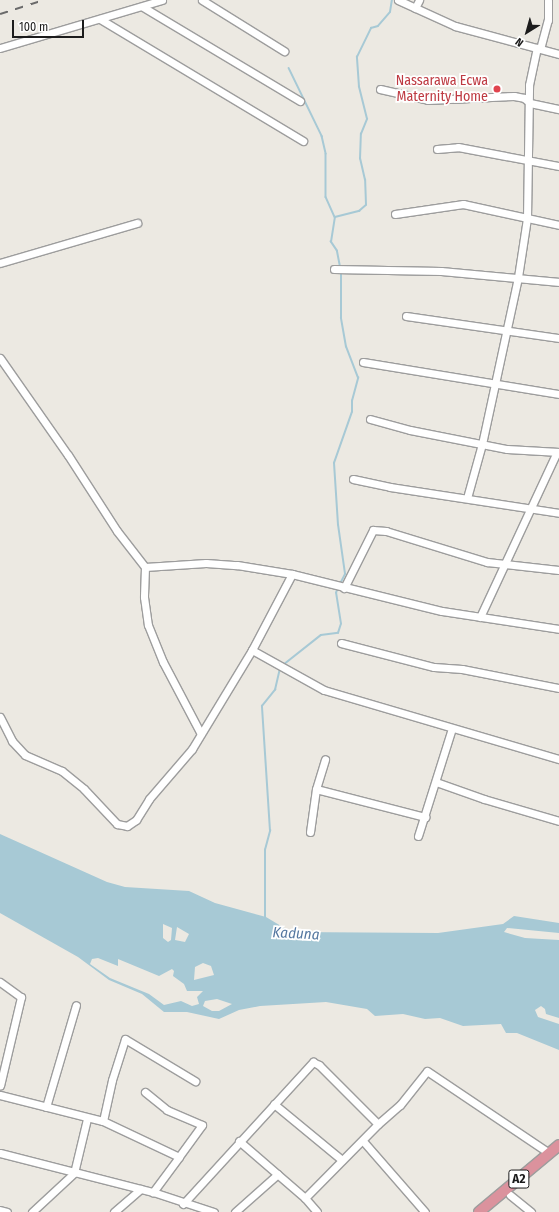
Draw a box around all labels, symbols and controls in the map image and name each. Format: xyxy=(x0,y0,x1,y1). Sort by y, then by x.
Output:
scale bar xyxy=(14,12,86,38)
north arrow xyxy=(507,12,547,52)
text: 100 m xyxy=(19,20,48,34)
text: N xyxy=(513,35,526,49)
place label: Nassarawa Ecwa Maternity Home xyxy=(396,73,488,106)
marker: Nassarawa Ecwa Maternity Home xyxy=(491,83,503,95)
water label: Kaduna xyxy=(272,924,320,944)
road number: A2 xyxy=(508,1168,530,1190)

